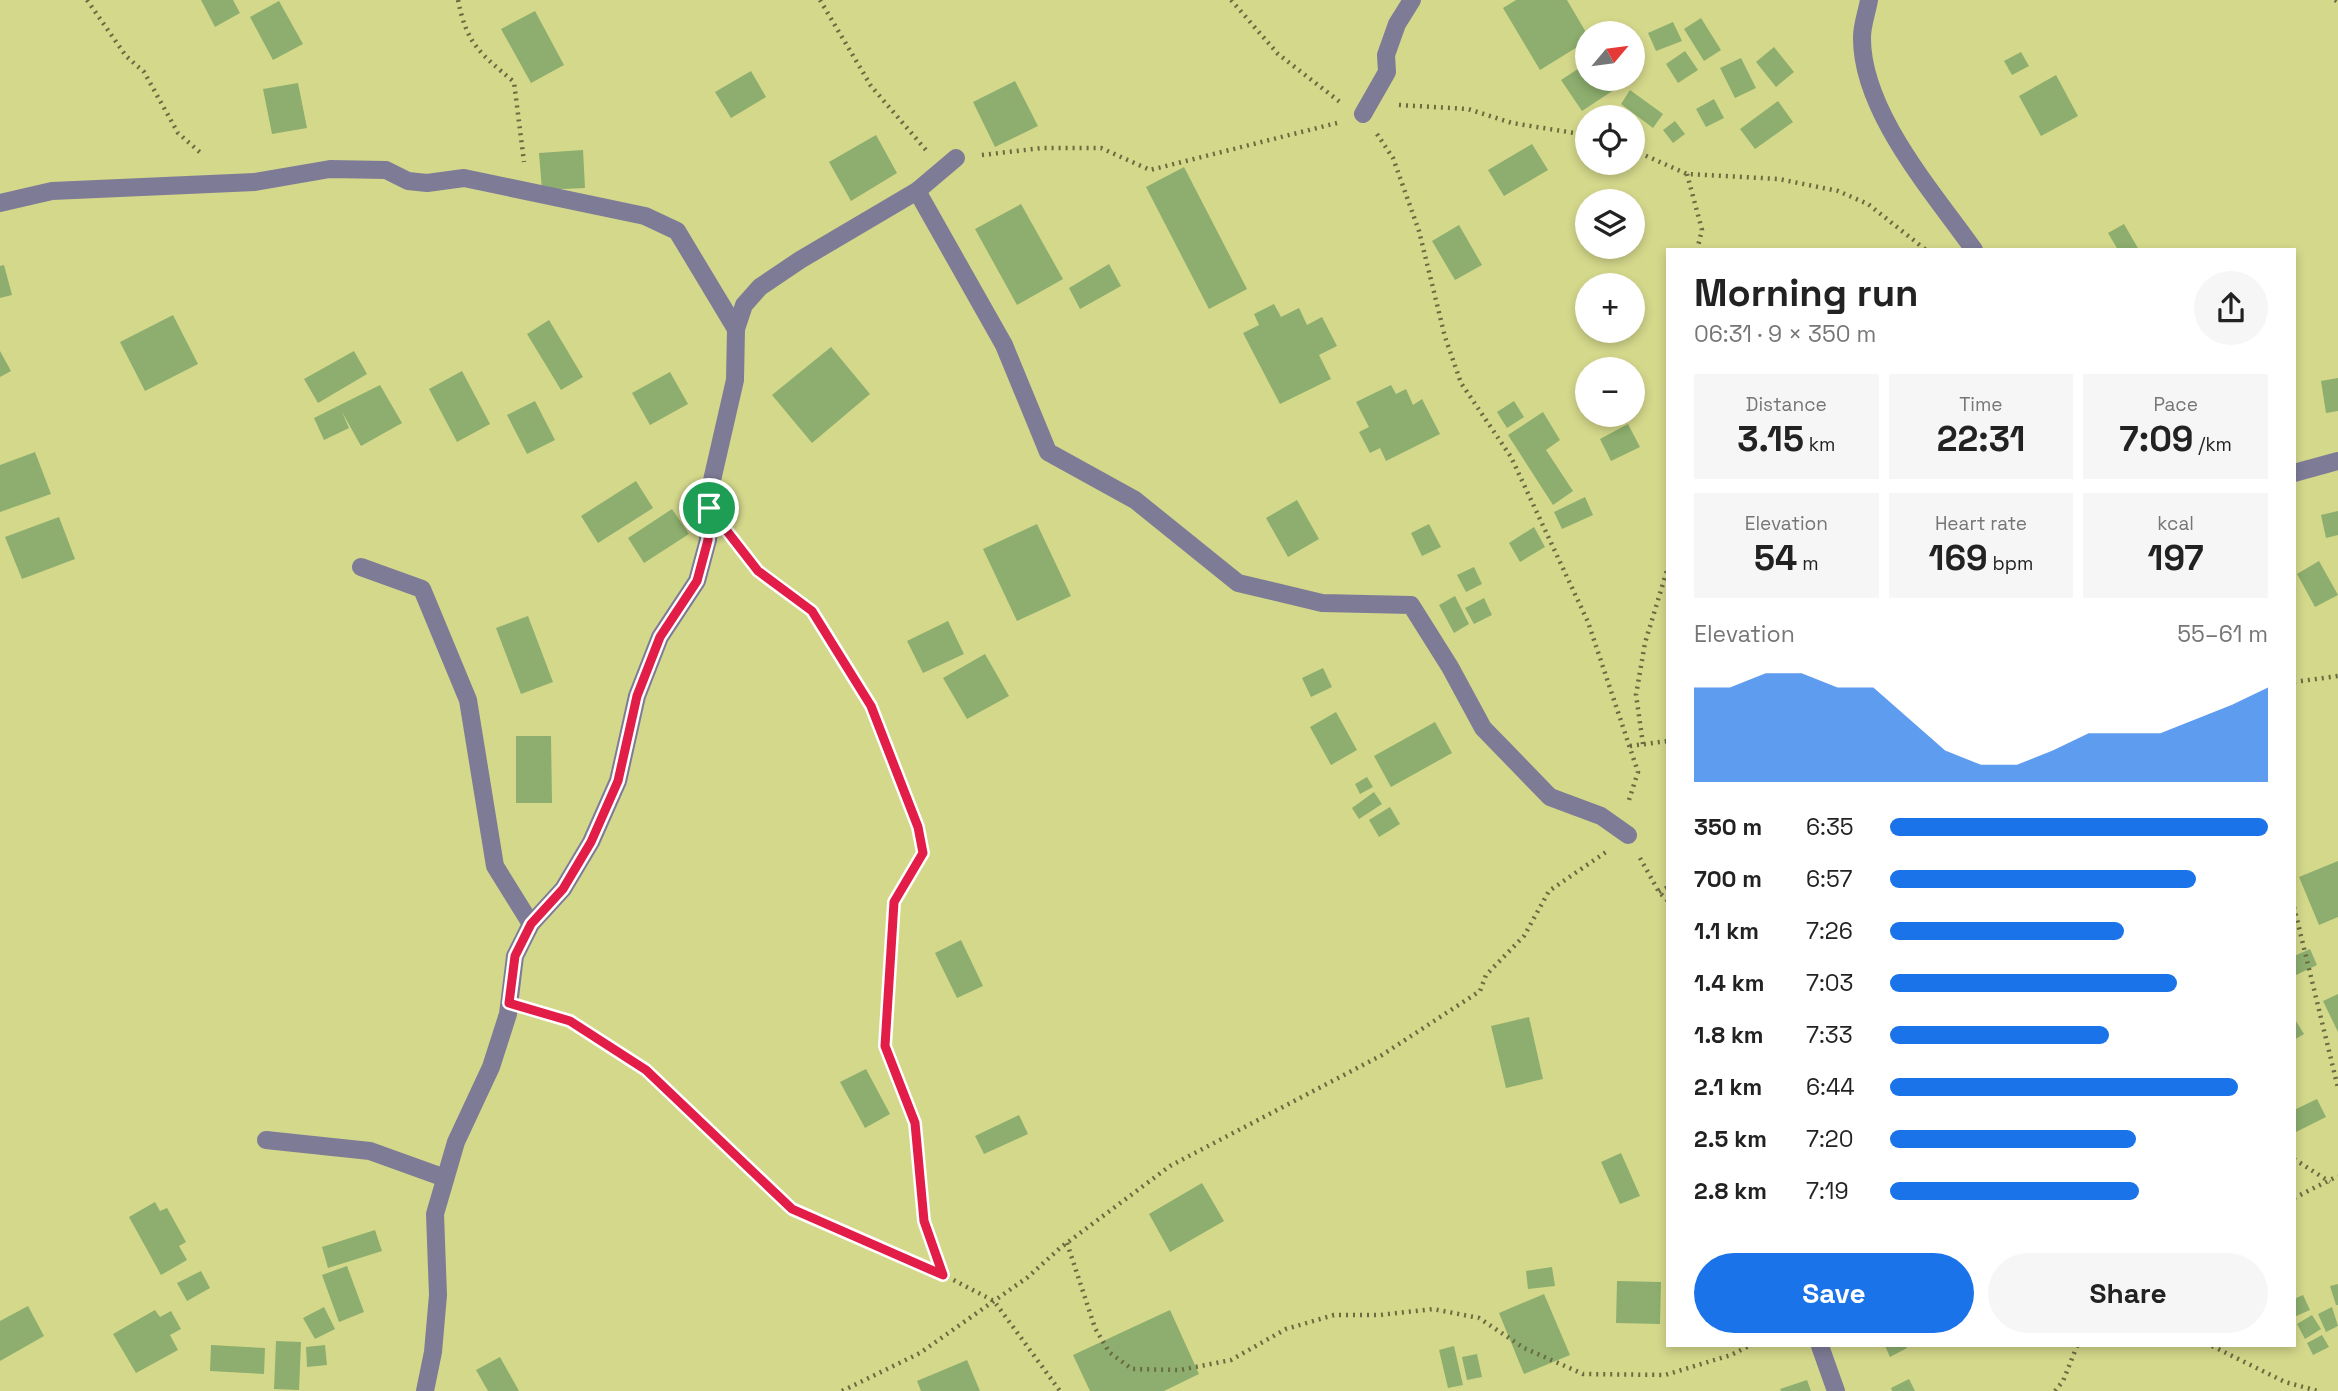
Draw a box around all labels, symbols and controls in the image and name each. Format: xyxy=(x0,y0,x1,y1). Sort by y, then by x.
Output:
north arrow xyxy=(1575,21,1645,91)
map controls xyxy=(1575,21,1645,427)
button: locate xyxy=(1575,105,1645,175)
button: layers xyxy=(1575,189,1645,259)
text: Morning run xyxy=(1694,269,1919,317)
button: share xyxy=(2194,271,2268,345)
button: + xyxy=(1575,273,1645,343)
text: 06:31 · 9 × 350 m xyxy=(1694,319,1876,349)
button: − xyxy=(1575,357,1645,427)
text: Distance xyxy=(1746,392,1827,417)
text: Time xyxy=(1959,392,2003,417)
text: Pace xyxy=(2153,392,2198,417)
text: 3.15 xyxy=(1737,417,1804,461)
text: 22:31 xyxy=(1937,417,2025,461)
text: 7:09 xyxy=(2119,417,2193,461)
text: km xyxy=(1804,432,1835,457)
text: /km xyxy=(2193,432,2232,457)
pin xyxy=(679,478,739,538)
icon: arrive xyxy=(690,489,728,527)
text: Elevation xyxy=(1745,511,1828,536)
text: Heart rate xyxy=(1935,511,2027,536)
text: kcal xyxy=(2157,511,2194,536)
text: 54 xyxy=(1754,536,1797,580)
text: 169 xyxy=(1929,536,1988,580)
text: 197 xyxy=(2148,536,2204,580)
text: m xyxy=(1797,551,1819,576)
text: bpm xyxy=(1988,551,2033,576)
text: Elevation xyxy=(1694,619,1795,649)
text: 55–61 m xyxy=(2177,619,2268,649)
text: 350 m xyxy=(1694,812,1762,842)
text: 6:35 xyxy=(1806,812,1854,842)
text: 700 m xyxy=(1694,864,1762,894)
text: 6:57 xyxy=(1806,864,1852,894)
text: 1.1 km xyxy=(1694,916,1759,946)
text: 7:26 xyxy=(1806,916,1853,946)
text: 1.4 km xyxy=(1694,968,1764,998)
text: 7:03 xyxy=(1806,968,1853,998)
text: 1.8 km xyxy=(1694,1020,1764,1050)
text: 7:33 xyxy=(1806,1020,1853,1050)
text: 2.1 km xyxy=(1694,1072,1762,1102)
text: 6:44 xyxy=(1806,1072,1855,1102)
text: 2.5 km xyxy=(1694,1124,1767,1154)
text: 7:20 xyxy=(1806,1124,1853,1154)
text: 2.8 km xyxy=(1694,1176,1767,1206)
text: 7:19 xyxy=(1806,1176,1848,1206)
button: Save xyxy=(1694,1253,1974,1333)
button: Share xyxy=(1988,1253,2268,1333)

